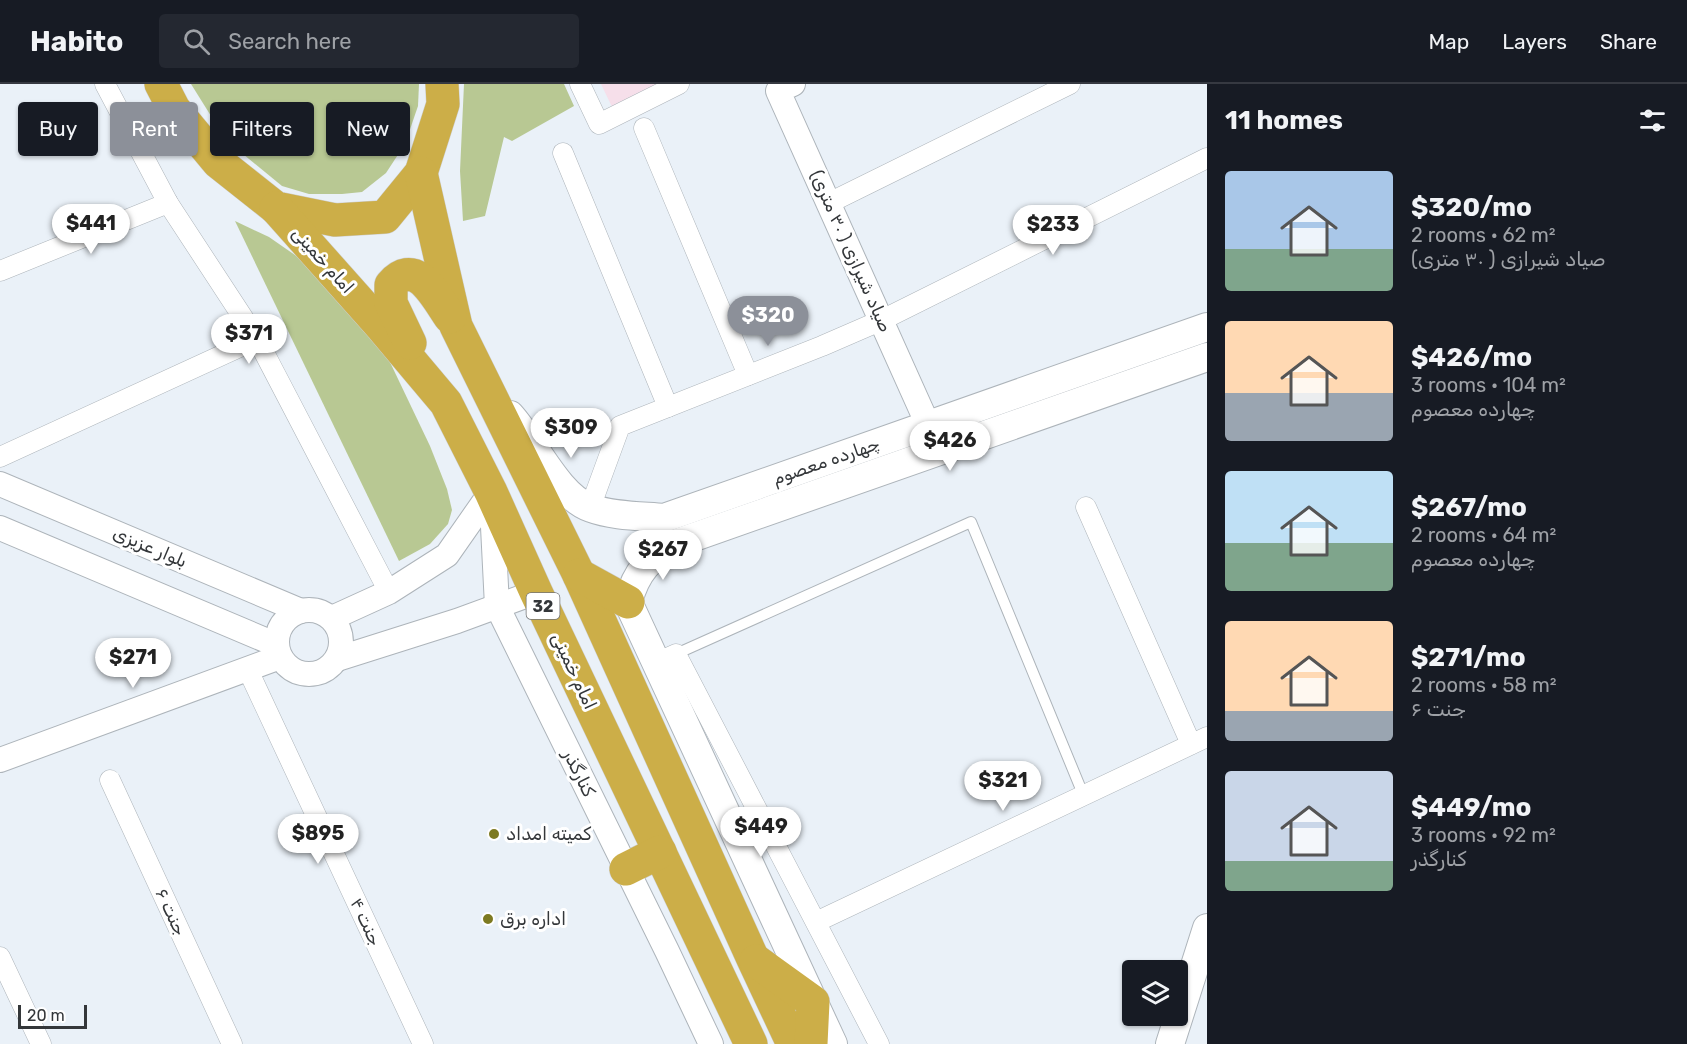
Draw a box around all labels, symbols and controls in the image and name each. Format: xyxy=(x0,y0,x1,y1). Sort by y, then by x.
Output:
search box xyxy=(159,14,579,68)
text: Habito xyxy=(30,25,123,58)
icon: search xyxy=(180,25,213,58)
text: Search here xyxy=(228,28,352,55)
text: Map xyxy=(1428,29,1469,54)
text: Layers xyxy=(1502,29,1567,54)
text: Share xyxy=(1600,29,1657,54)
chip: Buy xyxy=(18,102,98,156)
chip: Rent xyxy=(110,102,198,156)
chip: Filters xyxy=(210,102,314,156)
chip: New xyxy=(326,102,410,156)
icon: filters xyxy=(1636,104,1669,137)
text: 11 homes xyxy=(1225,105,1343,136)
street label: صیاد شیرازی ( ۳۰ متری) xyxy=(805,167,897,335)
text: $320/mo xyxy=(1411,192,1532,223)
icon: home xyxy=(1273,195,1345,267)
pin: $441 xyxy=(55,204,127,255)
pin: $233 xyxy=(1017,205,1089,256)
text: $441 xyxy=(66,211,116,235)
text: $233 xyxy=(1027,212,1079,236)
street label: امام خمینی xyxy=(287,222,359,298)
text: 2 rooms · 62 m² xyxy=(1411,223,1556,247)
text: صیاد شیرازی ( ۳۰ متری) xyxy=(1411,247,1605,271)
pin: $320 xyxy=(732,296,804,347)
text: $320 xyxy=(741,303,795,327)
pin: $371 xyxy=(213,314,285,365)
text: $371 xyxy=(225,321,273,345)
text: $426/mo xyxy=(1411,342,1532,373)
icon: home xyxy=(1273,345,1345,417)
text: 3 rooms · 104 m² xyxy=(1411,373,1566,397)
text: چهارده معصوم xyxy=(1411,397,1535,421)
pin: $309 xyxy=(535,408,607,459)
text: $309 xyxy=(545,415,597,439)
pin: $426 xyxy=(914,421,986,472)
text: $426 xyxy=(923,428,977,452)
street label: چهارده معصوم xyxy=(770,432,882,490)
text: $267/mo xyxy=(1411,492,1527,523)
icon: home xyxy=(1273,495,1345,567)
street label: بلوار عزیزی xyxy=(110,522,190,572)
text: 2 rooms · 64 m² xyxy=(1411,523,1556,547)
pin: $267 xyxy=(627,530,699,581)
text: $267 xyxy=(638,537,688,561)
text: چهارده معصوم xyxy=(1411,547,1535,571)
road number: 32 xyxy=(526,593,560,619)
street label: امام خمینی xyxy=(547,629,601,713)
pin: $271 xyxy=(97,638,169,689)
text: $271/mo xyxy=(1411,642,1526,673)
text: $271 xyxy=(109,645,157,669)
icon: home xyxy=(1273,645,1345,717)
text: 2 rooms · 58 m² xyxy=(1411,673,1557,697)
text: جنت ۶ xyxy=(1411,697,1466,721)
street label: کنارگذر xyxy=(558,745,600,800)
pin: $321 xyxy=(967,761,1039,812)
text: $321 xyxy=(978,768,1028,792)
text: $449/mo xyxy=(1411,792,1531,823)
icon: home xyxy=(1273,795,1345,867)
pin: $449 xyxy=(725,807,797,858)
pin: $895 xyxy=(282,814,354,865)
text: $449 xyxy=(734,814,788,838)
text: $895 xyxy=(292,821,344,845)
place label: کمیته امداد xyxy=(506,823,591,845)
text: 3 rooms · 92 m² xyxy=(1411,823,1556,847)
marker: کمیته امداد xyxy=(487,827,501,841)
text: کنارگذر xyxy=(1411,847,1466,871)
street label: جنت ۶ xyxy=(151,885,191,939)
street label: جنت ۴ xyxy=(345,895,387,949)
place label: اداره برق xyxy=(500,908,566,930)
marker: اداره برق xyxy=(481,912,495,926)
map controls xyxy=(1122,960,1188,1026)
button: layers xyxy=(1122,960,1188,1026)
scale bar xyxy=(18,1002,87,1030)
text: 20 m xyxy=(27,1006,65,1025)

